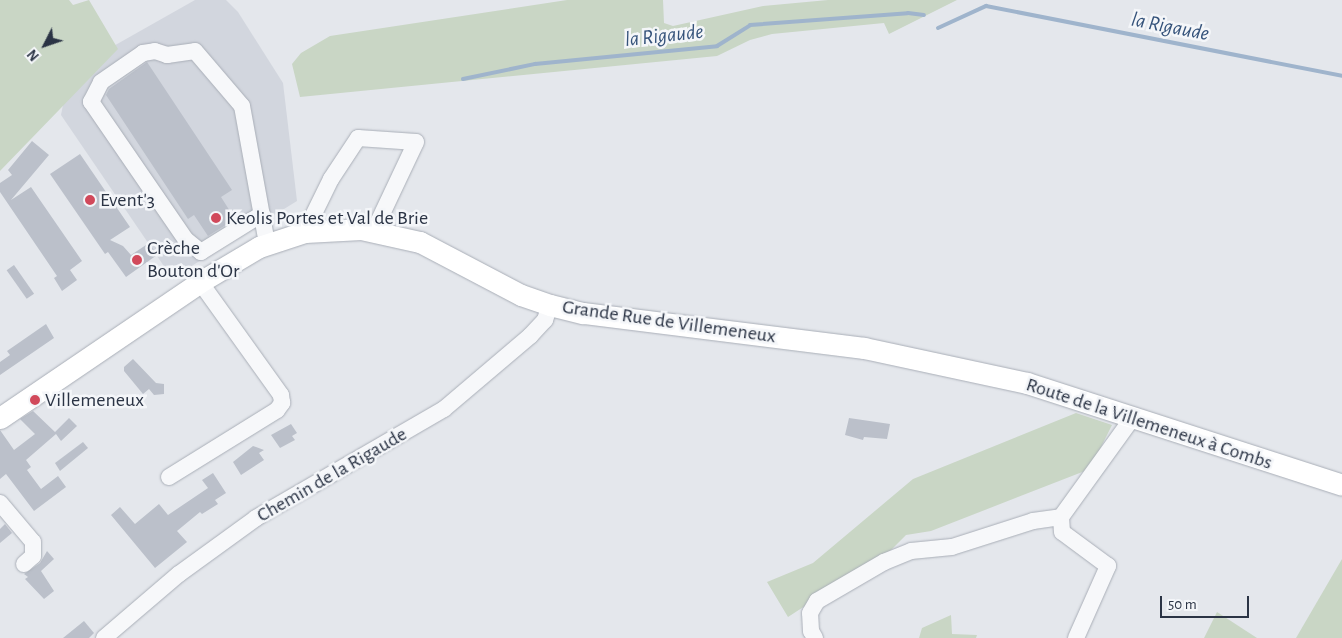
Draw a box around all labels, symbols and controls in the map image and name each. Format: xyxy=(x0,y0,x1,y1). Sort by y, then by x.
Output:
water label: la Rigaude xyxy=(1129,7,1211,47)
water label: la Rigaude xyxy=(624,19,704,53)
north arrow xyxy=(20,20,70,70)
text: N xyxy=(25,47,42,63)
place label: Event'3 xyxy=(100,188,155,212)
marker: Event'3 xyxy=(84,194,96,206)
place label: Keolis Portes et Val de Brie xyxy=(226,206,428,230)
marker: Keolis Portes et Val de Brie xyxy=(210,212,222,224)
place label: Crèche Bouton d'Or xyxy=(147,236,239,283)
marker: Crèche Bouton d'Or xyxy=(131,254,143,266)
street label: Grande Rue de Villemeneux xyxy=(561,295,777,349)
street label: Route de la Villemeneux à Combs xyxy=(1023,373,1275,475)
place label: Villemeneux xyxy=(45,388,144,412)
marker: Villemeneux xyxy=(29,394,41,406)
street label: Chemin de la Rigaude xyxy=(253,422,411,528)
scale bar xyxy=(1162,586,1251,618)
text: 50 m xyxy=(1168,597,1197,612)

